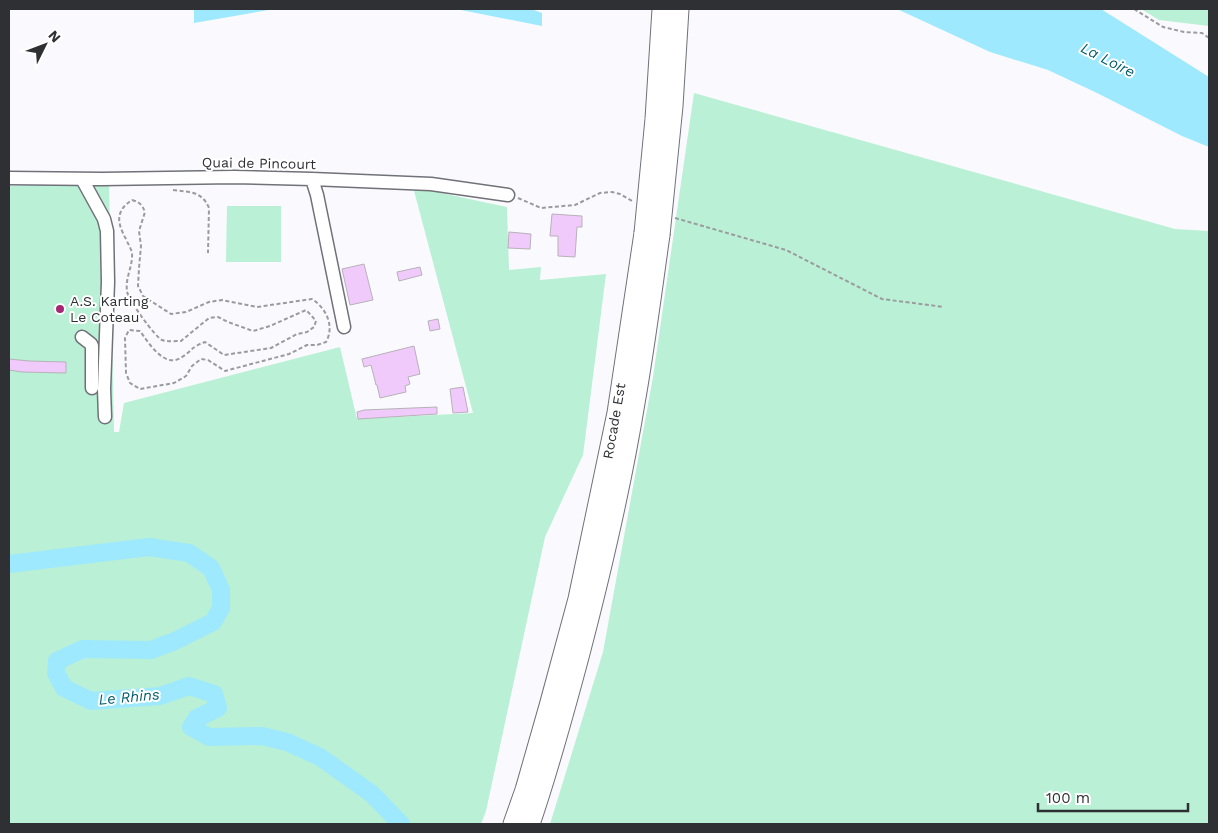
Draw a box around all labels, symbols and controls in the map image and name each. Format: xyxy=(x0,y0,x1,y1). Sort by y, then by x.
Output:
north arrow xyxy=(20,20,70,70)
text: N xyxy=(45,27,64,46)
water label: La Loire xyxy=(1078,39,1138,81)
street label: Quai de Pincourt xyxy=(202,154,316,172)
place label: A.S. Karting Le Coteau xyxy=(70,293,149,325)
marker: A.S. Karting Le Coteau xyxy=(54,303,66,315)
street label: Rocade Est xyxy=(599,382,629,460)
water label: Le Rhins xyxy=(98,685,161,709)
scale bar xyxy=(1038,780,1188,812)
text: 100 m xyxy=(1046,789,1090,807)

